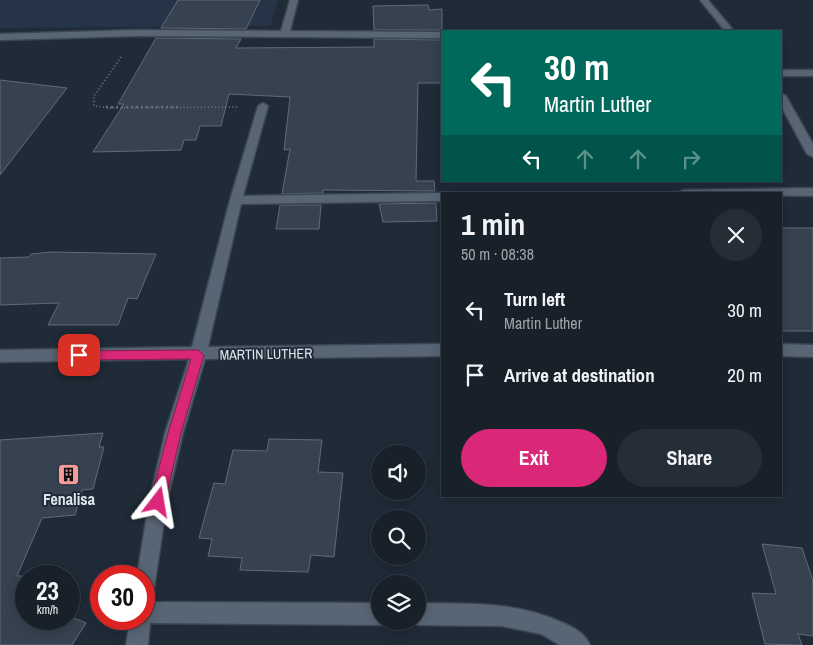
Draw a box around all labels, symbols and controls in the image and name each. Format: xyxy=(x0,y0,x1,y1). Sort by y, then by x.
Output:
text: 30 m xyxy=(544,44,609,91)
icon: left xyxy=(461,50,526,115)
text: Martin Luther xyxy=(544,89,651,119)
icon: left xyxy=(518,145,546,173)
icon: ahead xyxy=(571,145,599,173)
icon: ahead xyxy=(624,145,652,173)
icon: right xyxy=(677,145,705,173)
text: 1 min xyxy=(461,204,525,244)
button: close xyxy=(710,209,762,261)
text: 50 m · 08:38 xyxy=(461,243,534,265)
text: Turn left xyxy=(504,286,565,312)
icon: left xyxy=(461,296,489,324)
text: 30 m xyxy=(727,297,762,323)
text: Martin Luther xyxy=(504,312,582,334)
pin xyxy=(58,334,100,376)
icon: arrive xyxy=(65,341,93,369)
street label: MARTIN LUTHER xyxy=(219,344,313,364)
icon: arrive xyxy=(461,361,489,389)
text: Arrive at destination xyxy=(504,362,655,388)
text: 20 m xyxy=(727,362,762,388)
button: Exit xyxy=(461,429,607,487)
button: Share xyxy=(617,429,762,487)
map controls xyxy=(371,445,426,630)
button: sound xyxy=(371,445,426,500)
building icon: Fenalisa xyxy=(57,463,81,487)
position arrow xyxy=(131,475,183,527)
place label: Fenalisa xyxy=(43,488,96,510)
button: search xyxy=(371,510,426,565)
speed limit sign: 30 xyxy=(90,565,155,630)
text: 23 xyxy=(36,574,59,608)
button: layers xyxy=(371,575,426,630)
text: km/h xyxy=(37,602,58,618)

